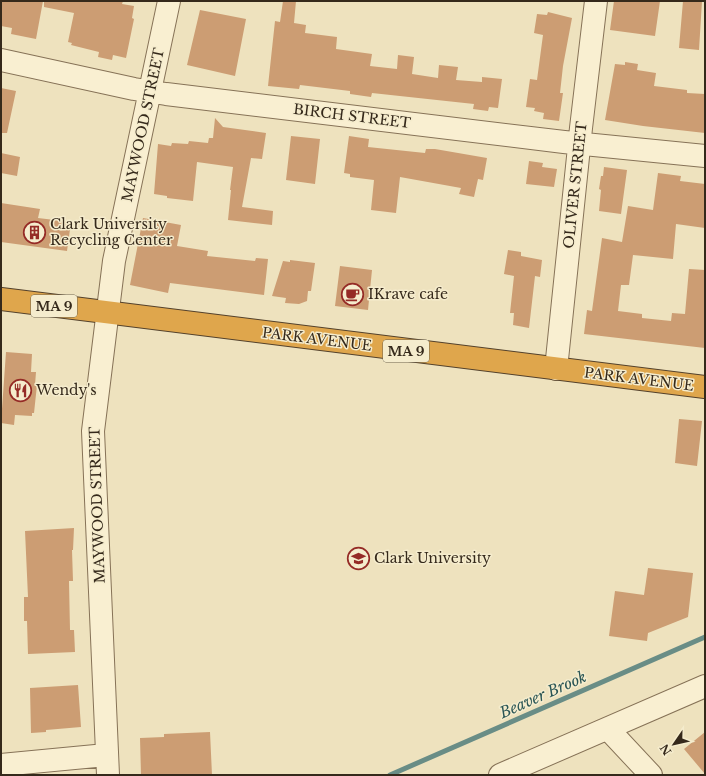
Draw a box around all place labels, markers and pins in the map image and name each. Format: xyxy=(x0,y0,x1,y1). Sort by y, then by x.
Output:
place label: Clark University Recycling Center xyxy=(50,215,173,249)
building icon: Clark University Recycling Center xyxy=(22,219,48,245)
cafe icon: IKrave cafe xyxy=(340,281,366,307)
place label: IKrave cafe xyxy=(368,285,448,303)
restaurant icon: Wendy's xyxy=(8,377,34,403)
place label: Wendy's xyxy=(35,381,97,399)
school or university icon: Clark University xyxy=(346,545,372,571)
place label: Clark University xyxy=(374,549,491,567)

